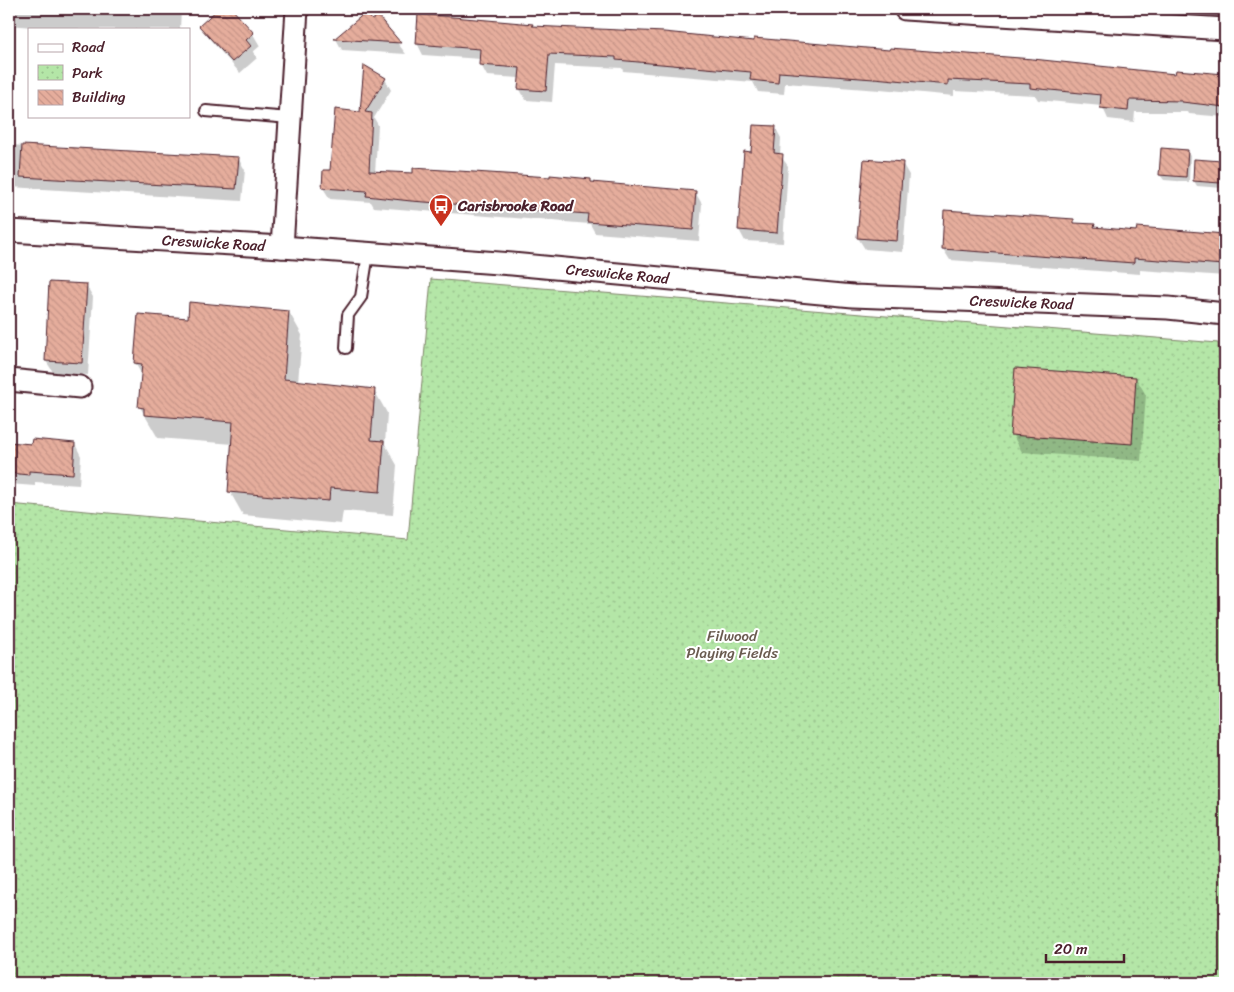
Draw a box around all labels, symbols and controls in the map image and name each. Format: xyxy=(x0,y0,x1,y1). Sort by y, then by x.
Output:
legend xyxy=(28,28,190,118)
text: Road xyxy=(72,34,105,60)
text: Park xyxy=(72,60,103,86)
text: Building xyxy=(72,84,126,110)
bus stop icon: Carisbrooke Road xyxy=(428,193,454,227)
place label: Carisbrooke Road xyxy=(457,193,575,219)
street label: Creswicke Road xyxy=(161,227,267,259)
street label: Creswicke Road xyxy=(565,256,671,292)
street label: Creswicke Road xyxy=(969,287,1075,317)
park label: Filwood Playing Fields xyxy=(686,623,778,666)
scale bar xyxy=(1046,932,1124,964)
text: 20 m xyxy=(1054,936,1088,962)

